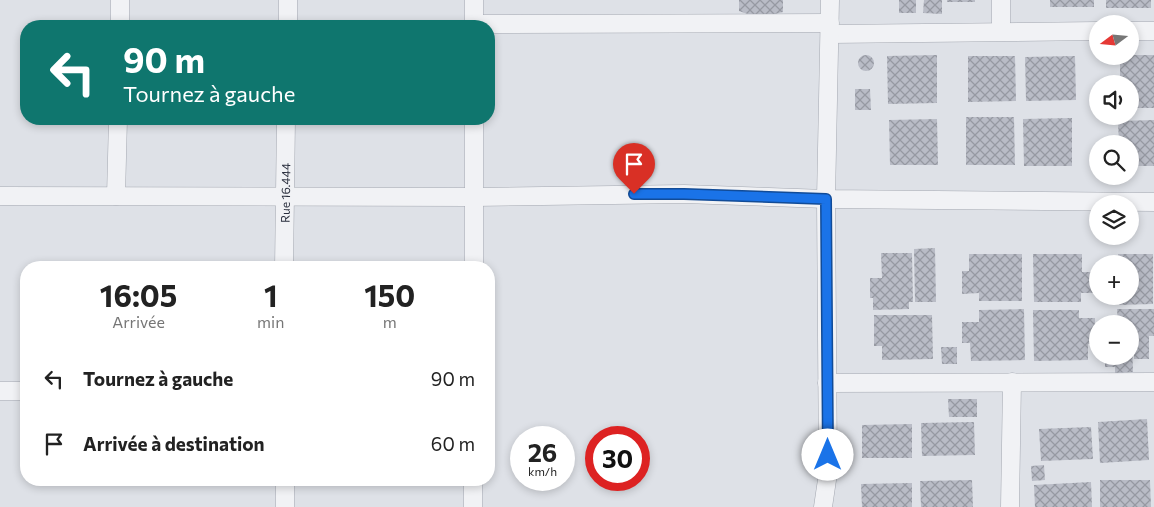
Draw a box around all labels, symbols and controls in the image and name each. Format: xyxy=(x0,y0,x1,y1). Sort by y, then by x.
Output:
north arrow xyxy=(1089,15,1139,65)
map controls xyxy=(1089,15,1139,365)
text: 90 m xyxy=(123,37,205,80)
icon: left xyxy=(40,40,105,105)
button: sound xyxy=(1089,75,1139,125)
text: Tournez à gauche xyxy=(123,80,295,107)
button: search xyxy=(1089,135,1139,185)
pin xyxy=(613,143,655,194)
icon: arrive xyxy=(620,150,648,178)
street label: Rue 16.444 xyxy=(278,163,292,223)
button: layers xyxy=(1089,195,1139,245)
button: + xyxy=(1089,255,1139,305)
text: 16:05 xyxy=(100,276,177,313)
text: 1 xyxy=(264,276,277,313)
text: 150 xyxy=(364,276,415,313)
text: Arrivée xyxy=(112,312,165,331)
text: min xyxy=(257,312,284,331)
text: m xyxy=(383,312,397,331)
button: − xyxy=(1089,315,1139,365)
icon: left xyxy=(40,365,68,393)
text: Tournez à gauche xyxy=(83,367,233,390)
text: 90 m xyxy=(431,367,475,390)
speed limit sign: 30 xyxy=(585,426,650,491)
position arrow xyxy=(801,428,853,480)
icon: arrive xyxy=(40,430,68,458)
text: Arrivée à destination xyxy=(83,432,265,455)
text: 60 m xyxy=(431,432,475,455)
text: 26 xyxy=(528,437,557,467)
text: km/h xyxy=(528,464,557,478)

